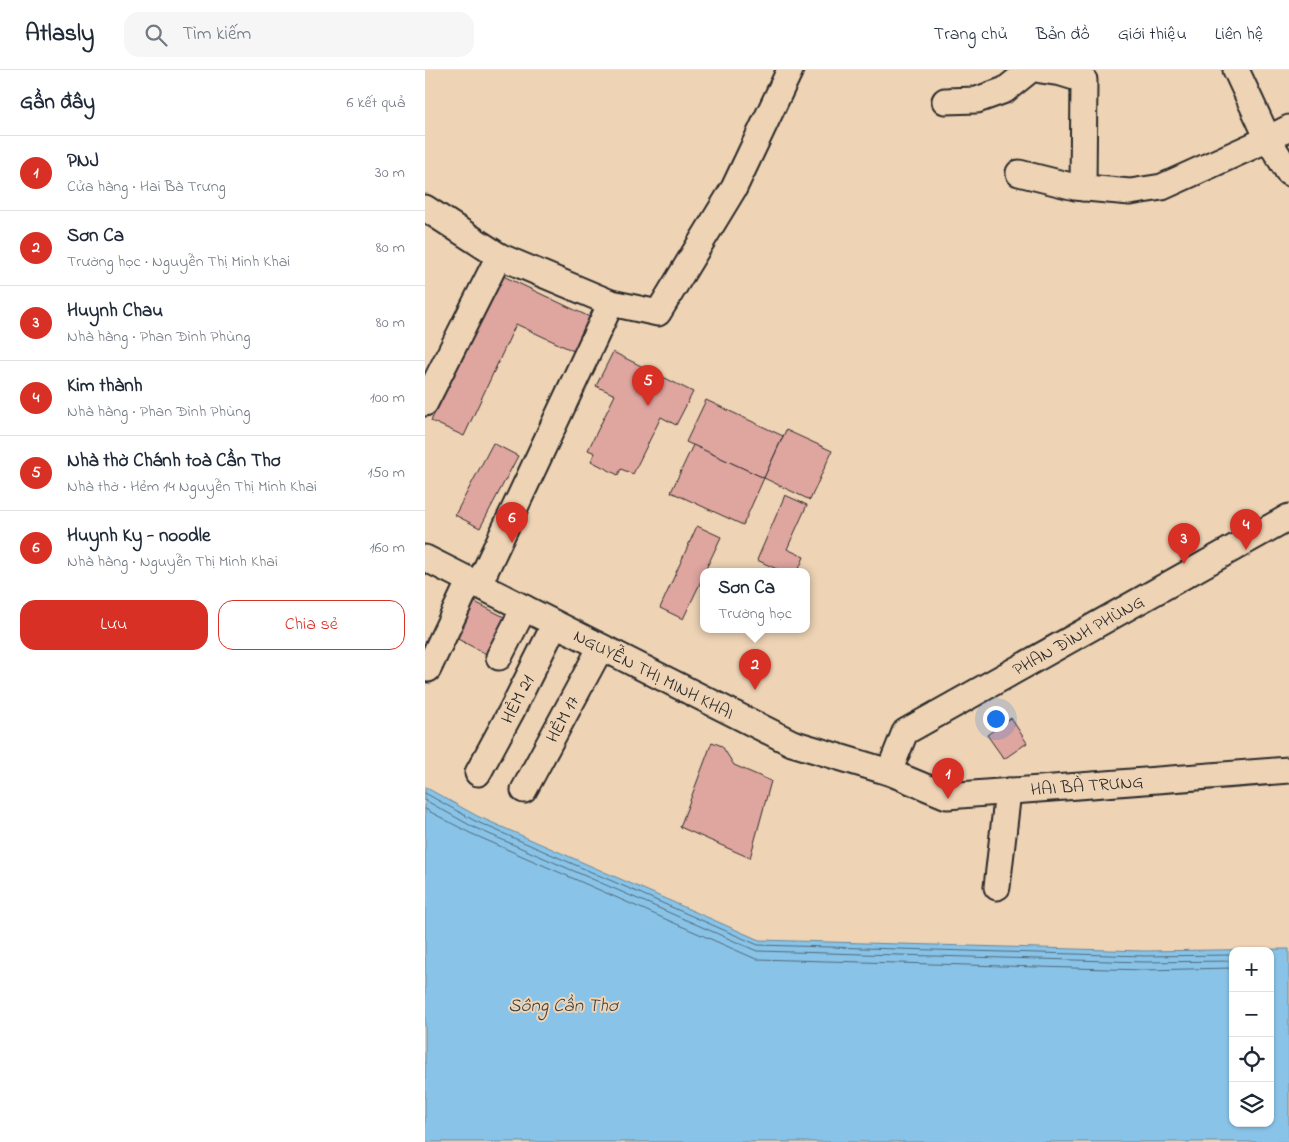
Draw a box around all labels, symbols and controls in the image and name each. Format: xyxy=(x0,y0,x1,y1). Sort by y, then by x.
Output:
search box xyxy=(124,12,474,57)
text: Atlasly xyxy=(25,17,94,52)
icon: search xyxy=(142,21,170,49)
text: Tìm kiếm xyxy=(182,21,251,48)
text: Trang chủ xyxy=(934,22,1008,48)
text: Bản đồ xyxy=(1036,22,1090,48)
text: Giới thiệu xyxy=(1118,22,1187,48)
text: Liên hệ xyxy=(1215,22,1264,48)
text: Gần đây xyxy=(20,88,95,118)
text: 6 kết quả xyxy=(347,91,405,115)
text: PNJ xyxy=(67,148,99,175)
text: 1 xyxy=(33,161,39,185)
text: 30 m xyxy=(375,161,405,185)
text: Cửa hàng · Hai Bà Trưng xyxy=(67,175,226,199)
text: Sơn Ca xyxy=(67,223,124,250)
text: 2 xyxy=(32,236,40,260)
text: 80 m xyxy=(376,236,405,260)
text: Trường học · Nguyễn Thị Minh Khai xyxy=(67,250,290,274)
text: Huynh Chau xyxy=(67,298,163,325)
text: 3 xyxy=(33,311,39,335)
text: 80 m xyxy=(376,311,405,335)
text: Nhà hàng · Phan Đình Phùng xyxy=(67,325,250,349)
pin: 5 xyxy=(632,365,664,406)
text: Kim thành xyxy=(67,373,143,400)
text: 4 xyxy=(33,386,39,410)
text: 100 m xyxy=(370,386,405,410)
text: Nhà hàng · Phan Đình Phùng xyxy=(67,400,250,424)
text: Nhà thờ Chánh toà Cần Thơ xyxy=(67,448,281,475)
text: 5 xyxy=(31,461,41,485)
text: 150 m xyxy=(367,461,405,485)
text: Nhà thờ · Hẻm 14 Nguyễn Thị Minh Khai xyxy=(67,475,317,499)
pin: 6 xyxy=(496,502,528,543)
pin: 4 xyxy=(1230,509,1262,550)
text: Huynh Ky - noodle xyxy=(67,523,210,550)
pin: 3 xyxy=(1168,523,1200,564)
text: 6 xyxy=(32,536,40,560)
text: 160 m xyxy=(370,536,405,560)
text: Nhà hàng · Nguyễn Thị Minh Khai xyxy=(67,550,278,574)
popup xyxy=(700,568,810,633)
text: Sơn Ca xyxy=(718,575,775,602)
street label: PHAN ĐÌNH PHÙNG xyxy=(1009,590,1149,684)
button: Lưu xyxy=(20,600,208,650)
button: Chia sẻ xyxy=(218,600,405,650)
text: Trường học xyxy=(718,602,792,626)
street label: NGUYỄN THỊ MINH KHAI xyxy=(568,624,738,728)
pin: 2 xyxy=(739,649,771,690)
street label: HẺM 21 xyxy=(496,671,542,729)
street label: HẺM 17 xyxy=(541,691,587,748)
your location xyxy=(983,706,1009,732)
pin: 1 xyxy=(932,758,964,799)
street label: HAI BÀ TRƯNG xyxy=(1030,770,1144,804)
map controls xyxy=(1229,947,1274,1127)
button: + xyxy=(1229,947,1274,992)
button: − xyxy=(1229,992,1274,1037)
water label: Sông Cần Thơ xyxy=(508,993,620,1021)
button: locate xyxy=(1229,1037,1274,1082)
button: layers xyxy=(1229,1082,1274,1127)

